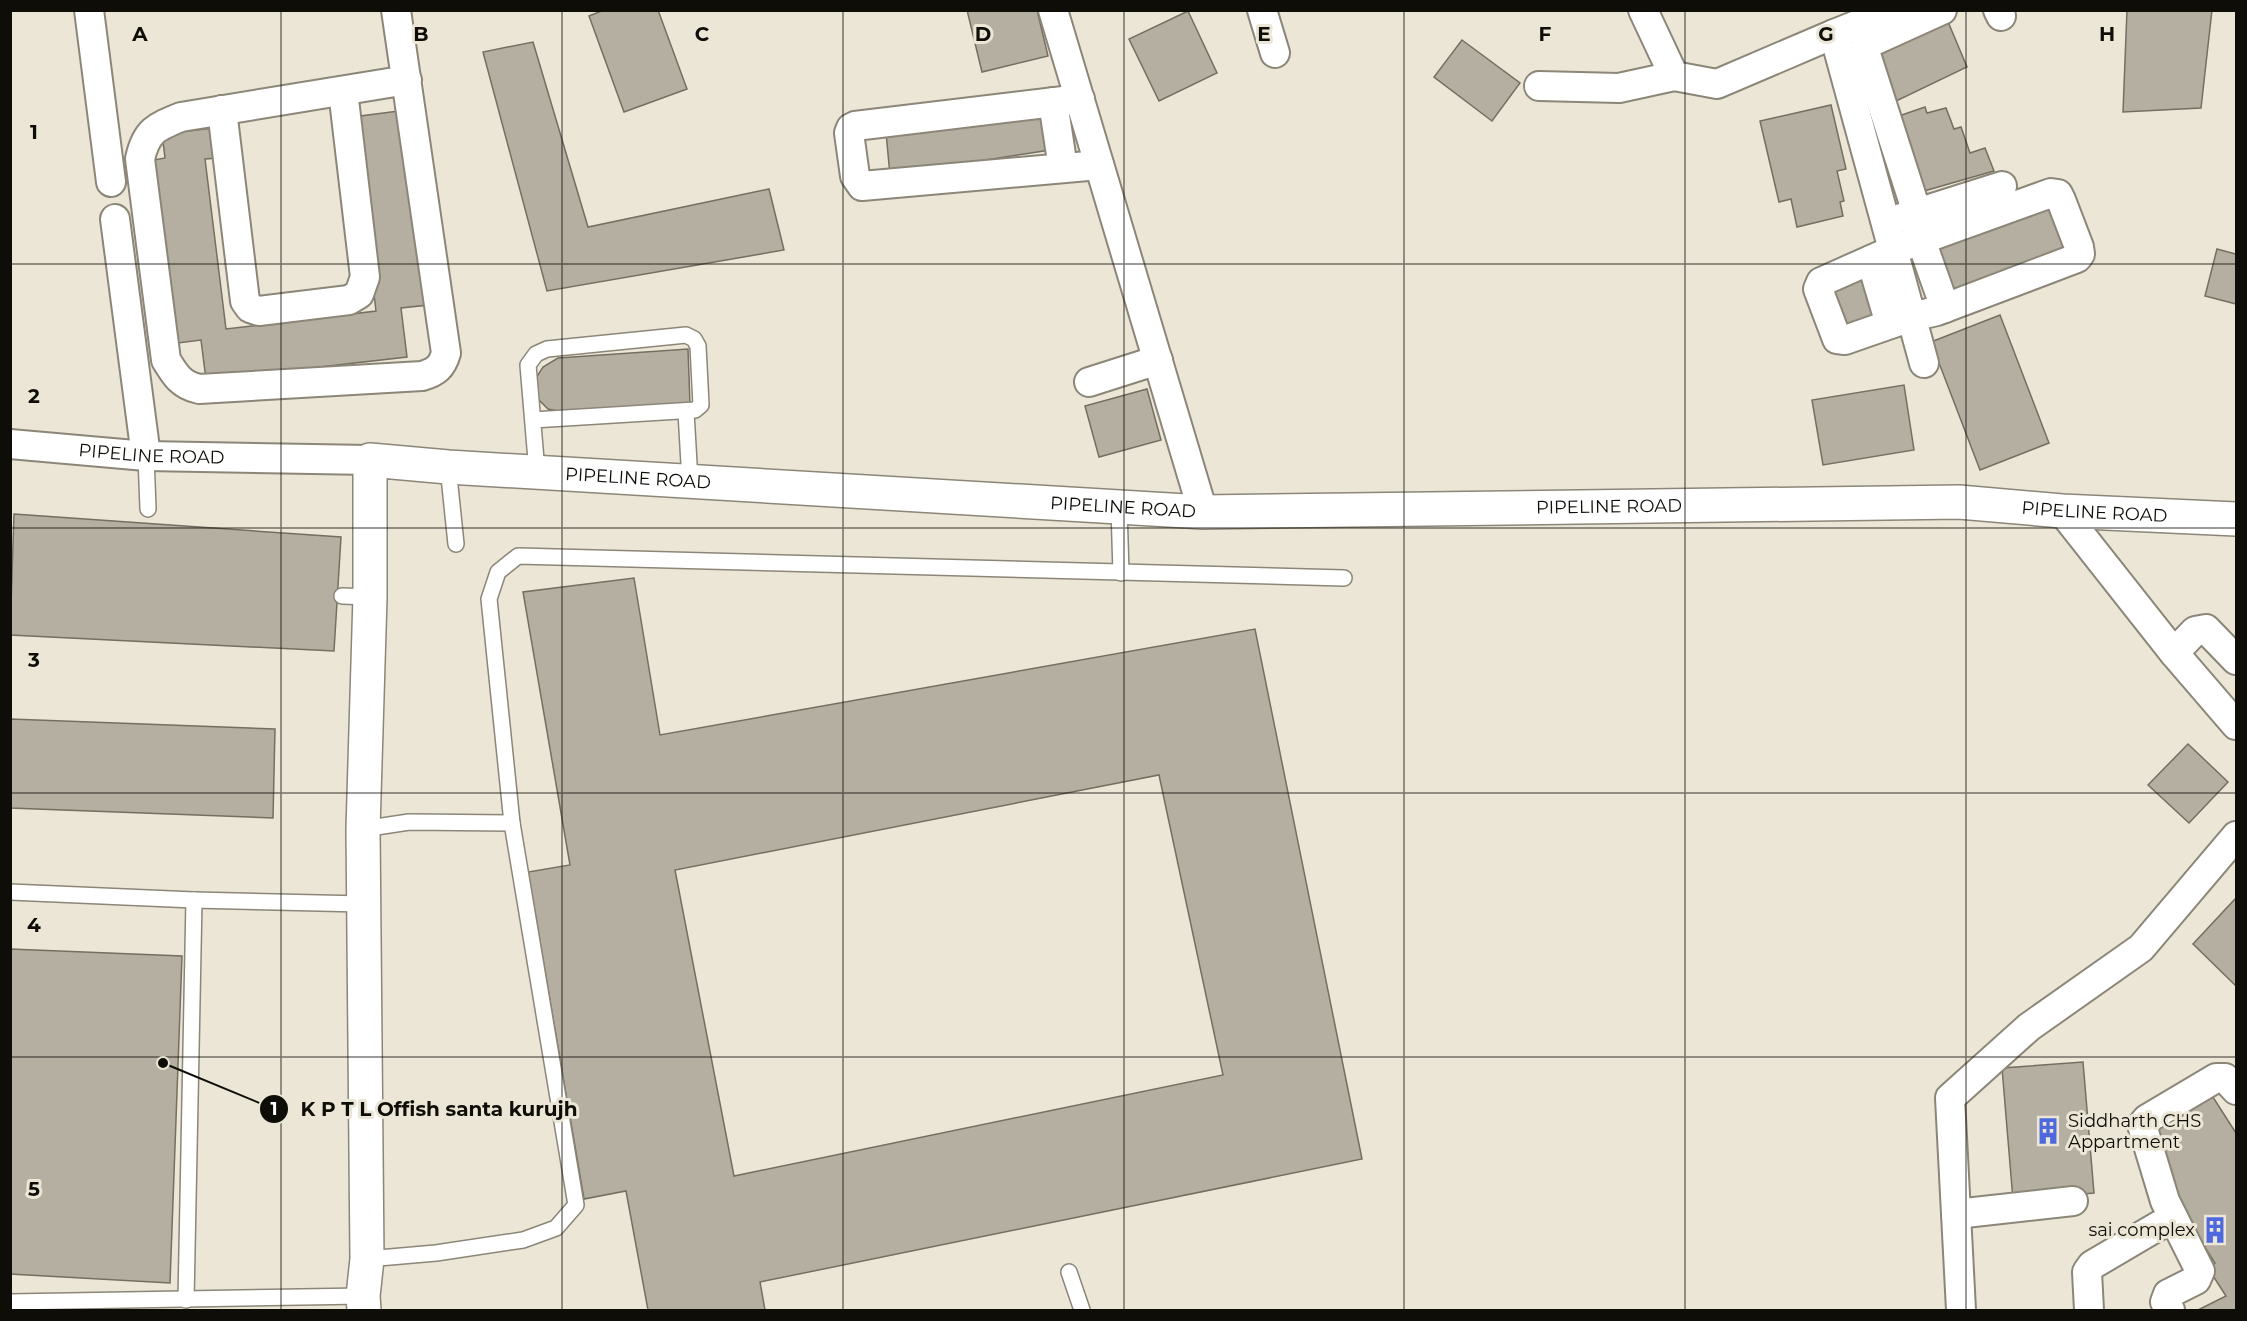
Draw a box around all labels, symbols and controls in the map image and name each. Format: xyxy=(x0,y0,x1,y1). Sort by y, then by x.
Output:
text: A xyxy=(131,22,148,46)
text: B xyxy=(413,22,429,46)
text: C xyxy=(695,22,710,46)
text: D xyxy=(975,22,991,46)
text: E xyxy=(1257,22,1271,46)
text: F xyxy=(1539,22,1552,46)
text: G xyxy=(1818,22,1834,46)
text: H xyxy=(2099,22,2115,46)
text: 1 xyxy=(30,120,38,144)
text: 2 xyxy=(28,384,40,408)
street label: PIPELINE ROAD xyxy=(78,439,225,468)
street label: PIPELINE ROAD xyxy=(564,463,712,494)
street label: PIPELINE ROAD xyxy=(1050,492,1197,523)
street label: PIPELINE ROAD xyxy=(1536,495,1682,519)
street label: PIPELINE ROAD xyxy=(2021,497,2168,527)
text: 3 xyxy=(27,648,40,672)
text: 4 xyxy=(27,913,41,937)
callout: K P T L Offish santa kurujh xyxy=(259,1090,590,1128)
text: K P T L Offish santa kurujh xyxy=(300,1097,578,1121)
text: 1 xyxy=(270,1098,278,1120)
place label: Siddharth CHS Appartment xyxy=(2068,1110,2201,1153)
building icon: Siddharth CHS Appartment xyxy=(2033,1116,2063,1146)
text: 5 xyxy=(28,1177,40,1201)
building icon: sai complex xyxy=(2200,1215,2230,1245)
place label: sai complex xyxy=(2088,1219,2195,1241)

